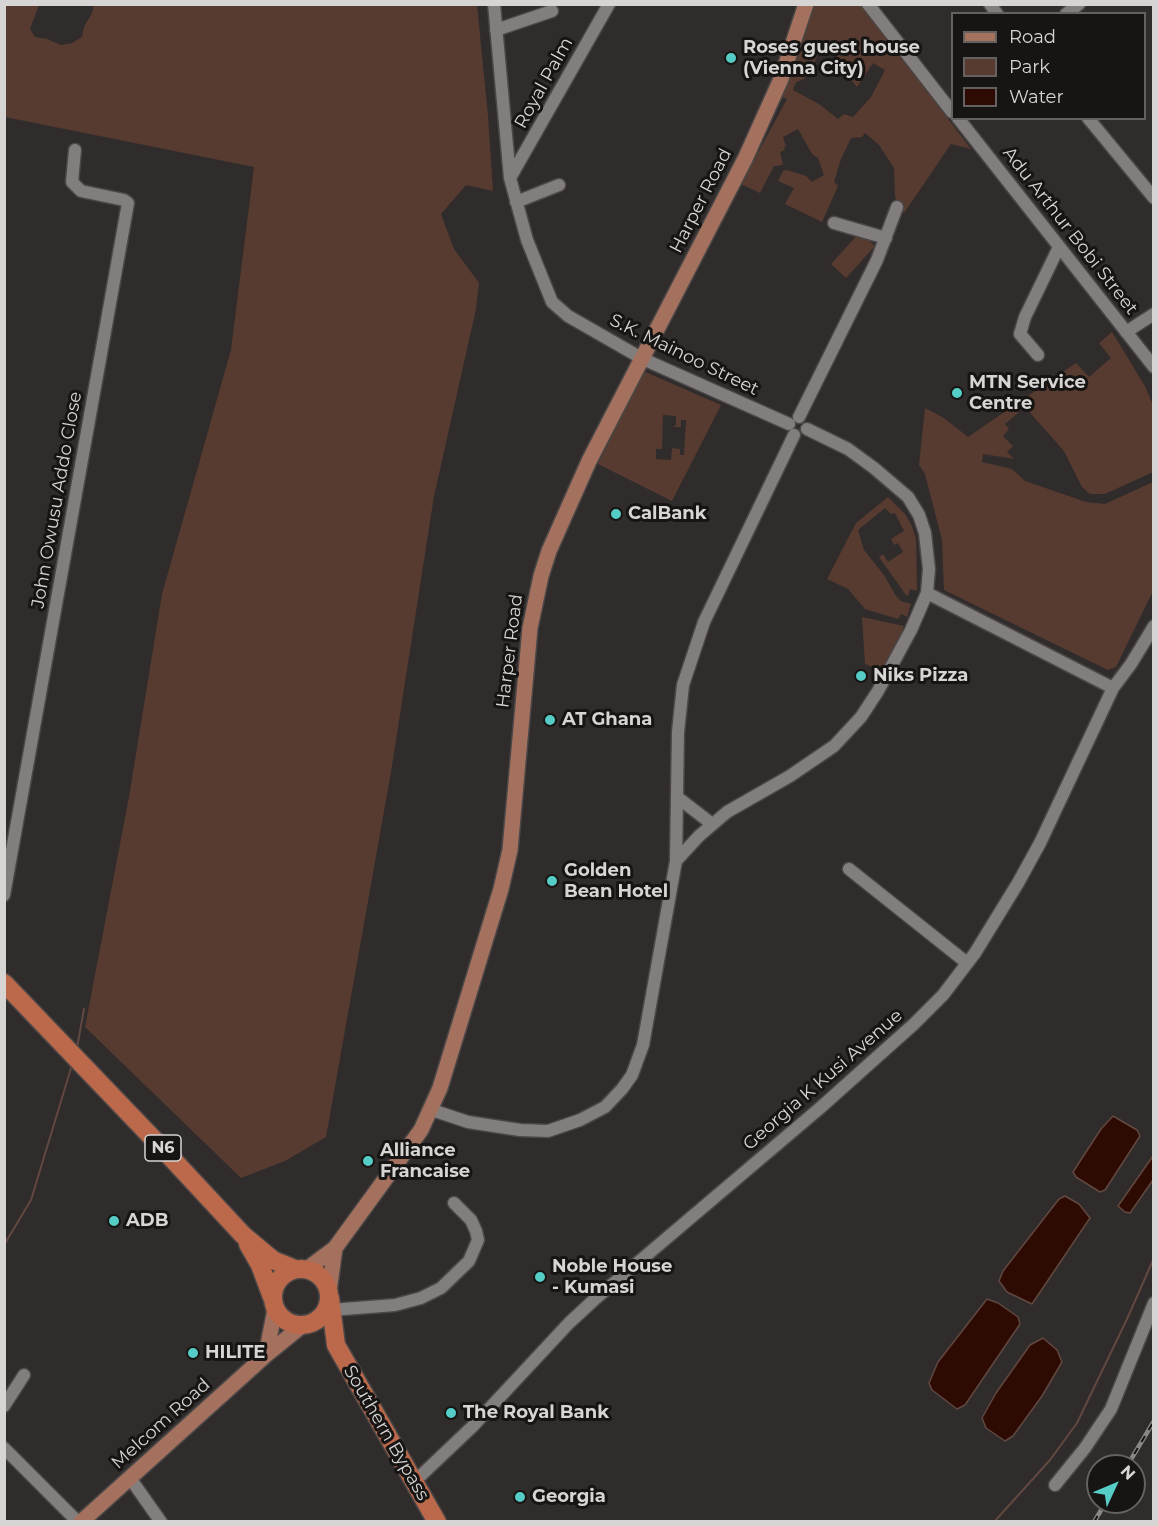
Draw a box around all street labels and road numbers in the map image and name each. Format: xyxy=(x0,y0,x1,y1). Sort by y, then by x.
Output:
street label: Royal Palm xyxy=(510,34,578,132)
street label: Adu Arthur Bobi Street xyxy=(998,143,1142,319)
street label: Harper Road xyxy=(665,145,737,257)
street label: S.K. Mainoo Street xyxy=(606,310,762,400)
street label: John Owusu Addo Close xyxy=(27,390,87,610)
street label: Harper Road xyxy=(492,593,528,709)
street label: Georgia K Kusi Avenue xyxy=(739,1005,907,1155)
road number: N6 xyxy=(145,1135,181,1161)
street label: Southern Bypass xyxy=(339,1362,433,1504)
street label: Melcom Road xyxy=(107,1374,215,1474)

